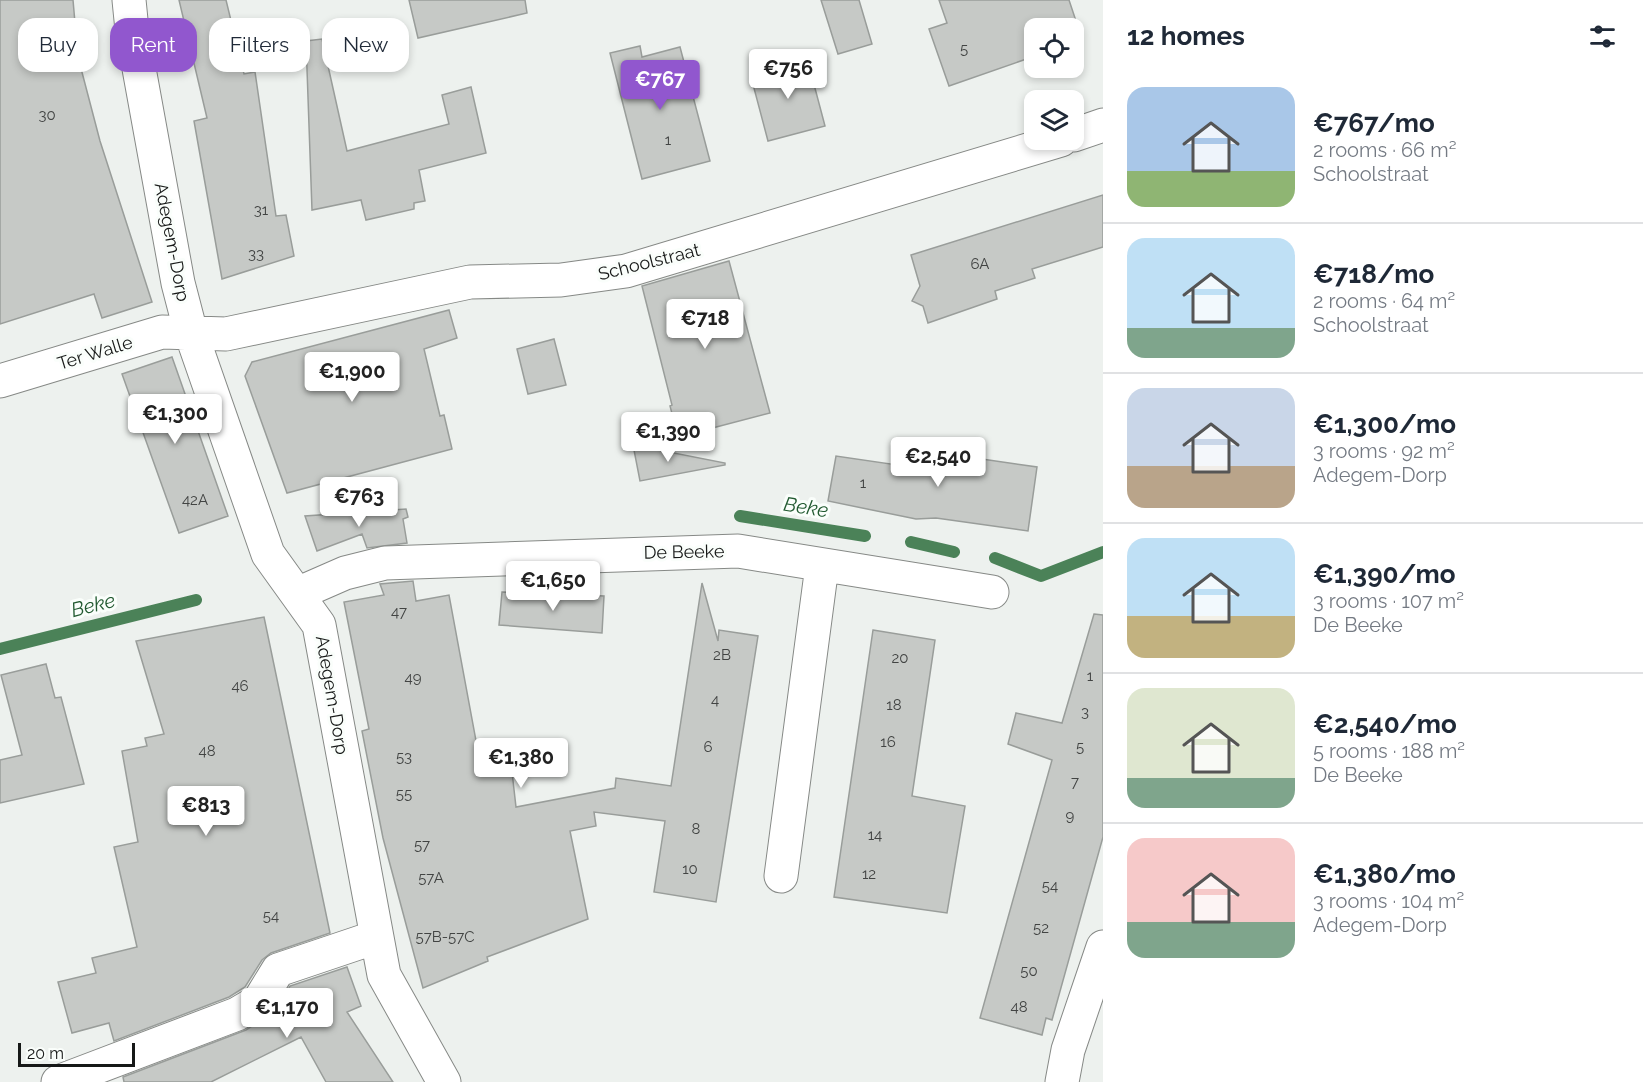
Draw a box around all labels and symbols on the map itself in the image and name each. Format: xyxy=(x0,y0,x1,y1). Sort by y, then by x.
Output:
house number: 5 xyxy=(960,40,968,58)
pin: €756 xyxy=(752,49,824,100)
pin: €767 xyxy=(624,60,696,111)
house number: 30 xyxy=(38,106,56,124)
house number: 1 xyxy=(665,131,672,149)
street label: Adegem-Dorp xyxy=(151,181,194,303)
house number: 31 xyxy=(254,201,269,219)
street label: Schoolstraat xyxy=(596,239,702,284)
house number: 33 xyxy=(248,245,264,263)
house number: 6A xyxy=(971,255,989,273)
pin: €718 xyxy=(669,299,741,350)
street label: Ter Walle xyxy=(55,331,135,374)
pin: €1,900 xyxy=(303,352,401,403)
pin: €1,300 xyxy=(126,394,224,445)
pin: €1,390 xyxy=(619,412,717,463)
pin: €2,540 xyxy=(889,437,987,488)
house number: 1 xyxy=(860,474,867,492)
pin: €763 xyxy=(323,477,395,528)
house number: 42A xyxy=(182,491,208,509)
water label: Beke xyxy=(782,492,830,522)
street label: De Beeke xyxy=(643,540,725,563)
pin: €1,650 xyxy=(504,561,602,612)
water label: Beke xyxy=(68,588,118,622)
house number: 47 xyxy=(391,603,407,621)
street label: Adegem-Dorp xyxy=(312,634,353,756)
house number: 2B xyxy=(713,646,731,664)
house number: 20 xyxy=(892,649,909,667)
house number: 1 xyxy=(1087,667,1094,685)
house number: 49 xyxy=(405,669,422,687)
house number: 46 xyxy=(231,677,249,695)
house number: 4 xyxy=(711,691,719,709)
house number: 18 xyxy=(886,696,902,714)
house number: 3 xyxy=(1081,703,1089,721)
house number: 16 xyxy=(880,733,896,751)
pin: €1,380 xyxy=(472,738,570,789)
house number: 6 xyxy=(703,738,713,756)
house number: 5 xyxy=(1076,738,1084,756)
house number: 48 xyxy=(198,742,216,760)
house number: 53 xyxy=(396,748,412,766)
house number: 7 xyxy=(1071,773,1079,791)
house number: 55 xyxy=(396,785,412,803)
pin: €813 xyxy=(170,786,242,837)
house number: 9 xyxy=(1066,807,1075,825)
house number: 8 xyxy=(692,820,701,838)
house number: 14 xyxy=(868,826,882,844)
house number: 57 xyxy=(414,836,430,854)
house number: 10 xyxy=(682,860,698,878)
house number: 12 xyxy=(862,865,876,883)
house number: 57A xyxy=(418,869,444,887)
house number: 54 xyxy=(1042,877,1058,895)
house number: 54 xyxy=(263,907,279,925)
house number: 52 xyxy=(1033,919,1049,937)
house number: 57B-57C xyxy=(416,928,474,946)
house number: 50 xyxy=(1020,962,1038,980)
pin: €1,170 xyxy=(238,988,336,1039)
house number: 48 xyxy=(1010,998,1028,1016)
scale bar xyxy=(18,1040,135,1068)

